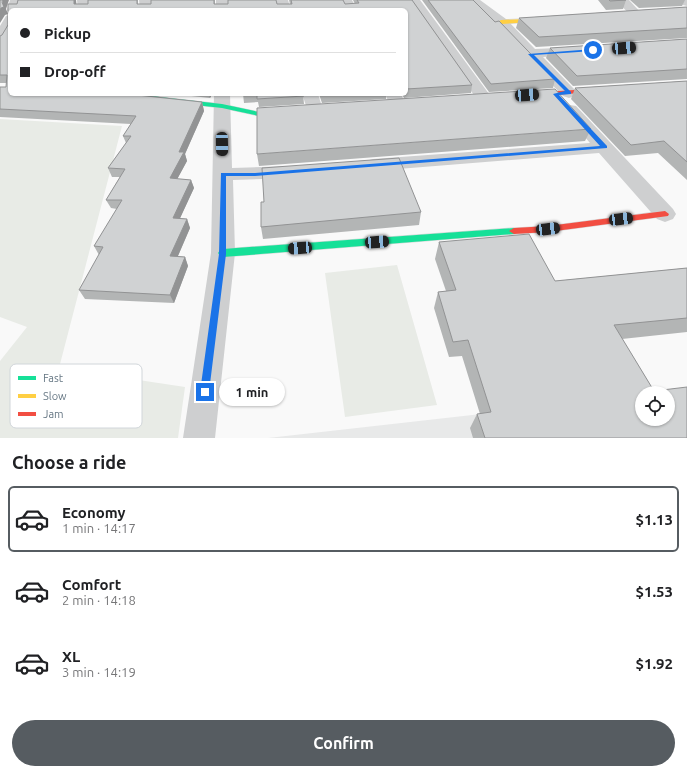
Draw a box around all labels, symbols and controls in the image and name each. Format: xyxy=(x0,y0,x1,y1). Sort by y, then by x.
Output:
text: Pickup xyxy=(44,25,91,42)
route start xyxy=(584,41,602,59)
car xyxy=(612,41,636,55)
text: Drop-off xyxy=(44,63,106,80)
car xyxy=(515,88,539,102)
car xyxy=(216,132,228,156)
car xyxy=(608,212,634,226)
car xyxy=(535,222,561,236)
car xyxy=(365,235,389,249)
car xyxy=(288,241,312,255)
legend xyxy=(10,364,142,428)
text: Fast xyxy=(43,372,64,384)
callout: 1 min xyxy=(219,378,285,406)
route end xyxy=(196,383,214,401)
text: 1 min xyxy=(236,385,268,399)
map controls xyxy=(635,386,675,426)
button: locate xyxy=(635,386,675,426)
text: Slow xyxy=(43,390,67,402)
text: Jam xyxy=(43,408,64,420)
text: Choose a ride xyxy=(12,452,126,472)
icon: car xyxy=(14,501,50,537)
text: Economy xyxy=(62,504,126,521)
text: $1.13 xyxy=(635,511,673,528)
text: 1 min · 14:17 xyxy=(62,521,136,535)
icon: car xyxy=(14,573,50,609)
text: Comfort xyxy=(62,576,121,593)
text: $1.53 xyxy=(635,583,673,600)
text: 2 min · 14:18 xyxy=(62,593,136,607)
icon: car xyxy=(14,645,50,681)
text: XL xyxy=(62,648,80,665)
text: $1.92 xyxy=(635,655,673,672)
text: 3 min · 14:19 xyxy=(62,665,136,679)
button: Confirm xyxy=(12,720,675,766)

